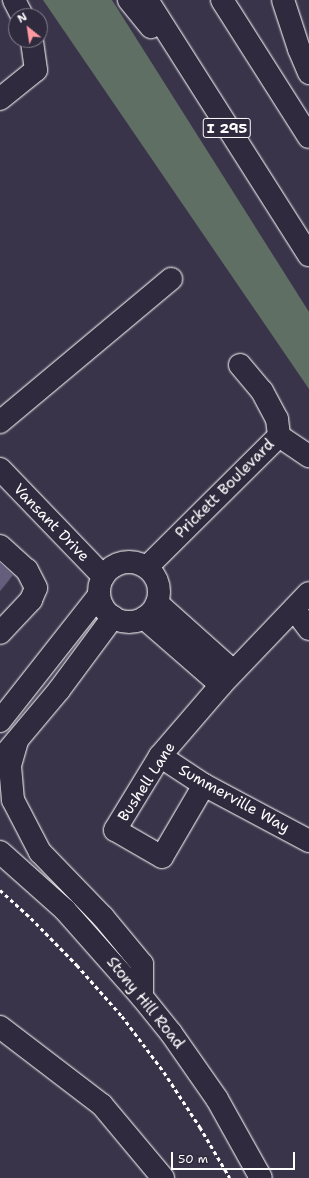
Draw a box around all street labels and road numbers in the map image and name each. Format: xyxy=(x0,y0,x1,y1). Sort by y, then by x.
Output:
road number: I 295 xyxy=(202,116,252,140)
street label: Prickett Boulevard xyxy=(172,436,278,542)
street label: Vansant Drive xyxy=(9,480,93,566)
street label: Bushell Lane xyxy=(115,739,179,825)
street label: Summerville Way xyxy=(176,761,292,837)
street label: Stony Hill Road xyxy=(102,953,188,1053)

